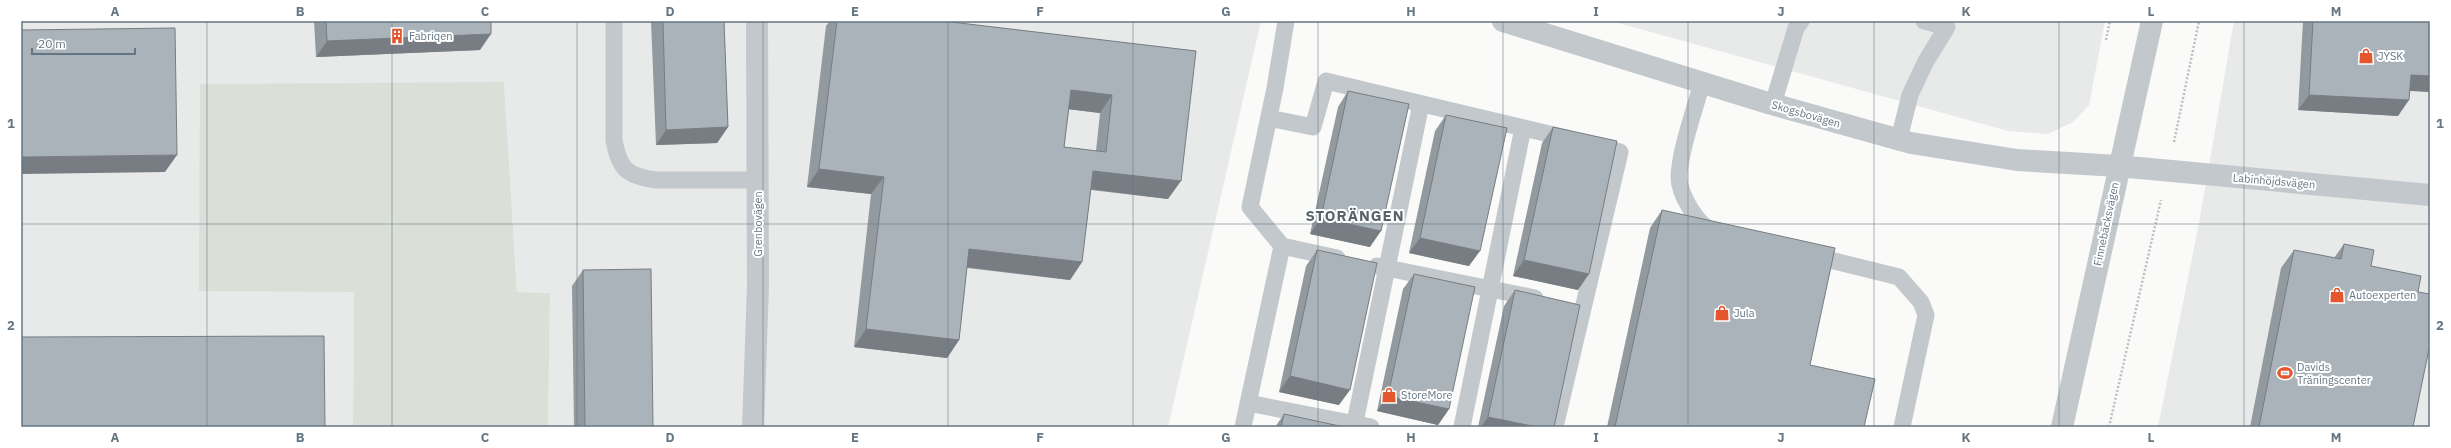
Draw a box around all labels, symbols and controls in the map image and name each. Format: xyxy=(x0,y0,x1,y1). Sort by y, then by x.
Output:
text: A xyxy=(111,3,120,20)
text: B xyxy=(296,3,305,20)
text: C xyxy=(481,3,490,20)
text: D xyxy=(665,3,675,20)
text: E xyxy=(851,3,859,20)
text: F xyxy=(1036,3,1044,20)
text: G xyxy=(1221,3,1231,20)
text: H xyxy=(1406,3,1416,20)
text: I xyxy=(1593,3,1599,20)
text: J xyxy=(1777,3,1785,20)
text: K xyxy=(1961,3,1971,20)
text: L xyxy=(2148,3,2155,20)
text: M xyxy=(2331,3,2341,20)
building icon: Fabriqen xyxy=(388,27,406,45)
place label: Fabriqen xyxy=(409,29,452,43)
scale bar xyxy=(32,30,135,56)
text: 20 m xyxy=(38,36,66,51)
shop icon: JYSK xyxy=(2357,47,2375,65)
place label: JYSK xyxy=(2378,49,2403,63)
street label: Skogsbovägen xyxy=(1770,97,1842,131)
text: 1 xyxy=(7,115,15,132)
text: 1 xyxy=(2436,115,2444,132)
street label: Labinhöjdsvägen xyxy=(2232,170,2316,192)
street label: Finnebäcksvägen xyxy=(2090,181,2122,267)
street label: Grenbovägen xyxy=(751,191,765,257)
district label: STORÄNGEN xyxy=(1305,206,1405,225)
shop icon: Autoexperten xyxy=(2328,286,2346,304)
place label: Autoexperten xyxy=(2349,288,2416,302)
shop icon: Jula xyxy=(1713,304,1731,322)
place label: Jula xyxy=(1734,306,1755,320)
text: 2 xyxy=(7,317,15,334)
text: 2 xyxy=(2436,317,2444,334)
place label: Davids Träningscenter xyxy=(2297,360,2371,387)
sports icon: Davids Träningscenter xyxy=(2276,364,2294,382)
shop icon: StoreMore xyxy=(1380,386,1398,404)
place label: StoreMore xyxy=(1401,388,1453,402)
text: A xyxy=(111,429,120,446)
text: B xyxy=(296,429,305,446)
text: C xyxy=(481,429,490,446)
text: D xyxy=(665,429,675,446)
text: E xyxy=(851,429,859,446)
text: F xyxy=(1036,429,1044,446)
text: G xyxy=(1221,429,1231,446)
text: H xyxy=(1406,429,1416,446)
text: I xyxy=(1593,429,1599,446)
text: J xyxy=(1777,429,1785,446)
text: K xyxy=(1961,429,1971,446)
text: L xyxy=(2148,429,2155,446)
text: M xyxy=(2331,429,2341,446)

